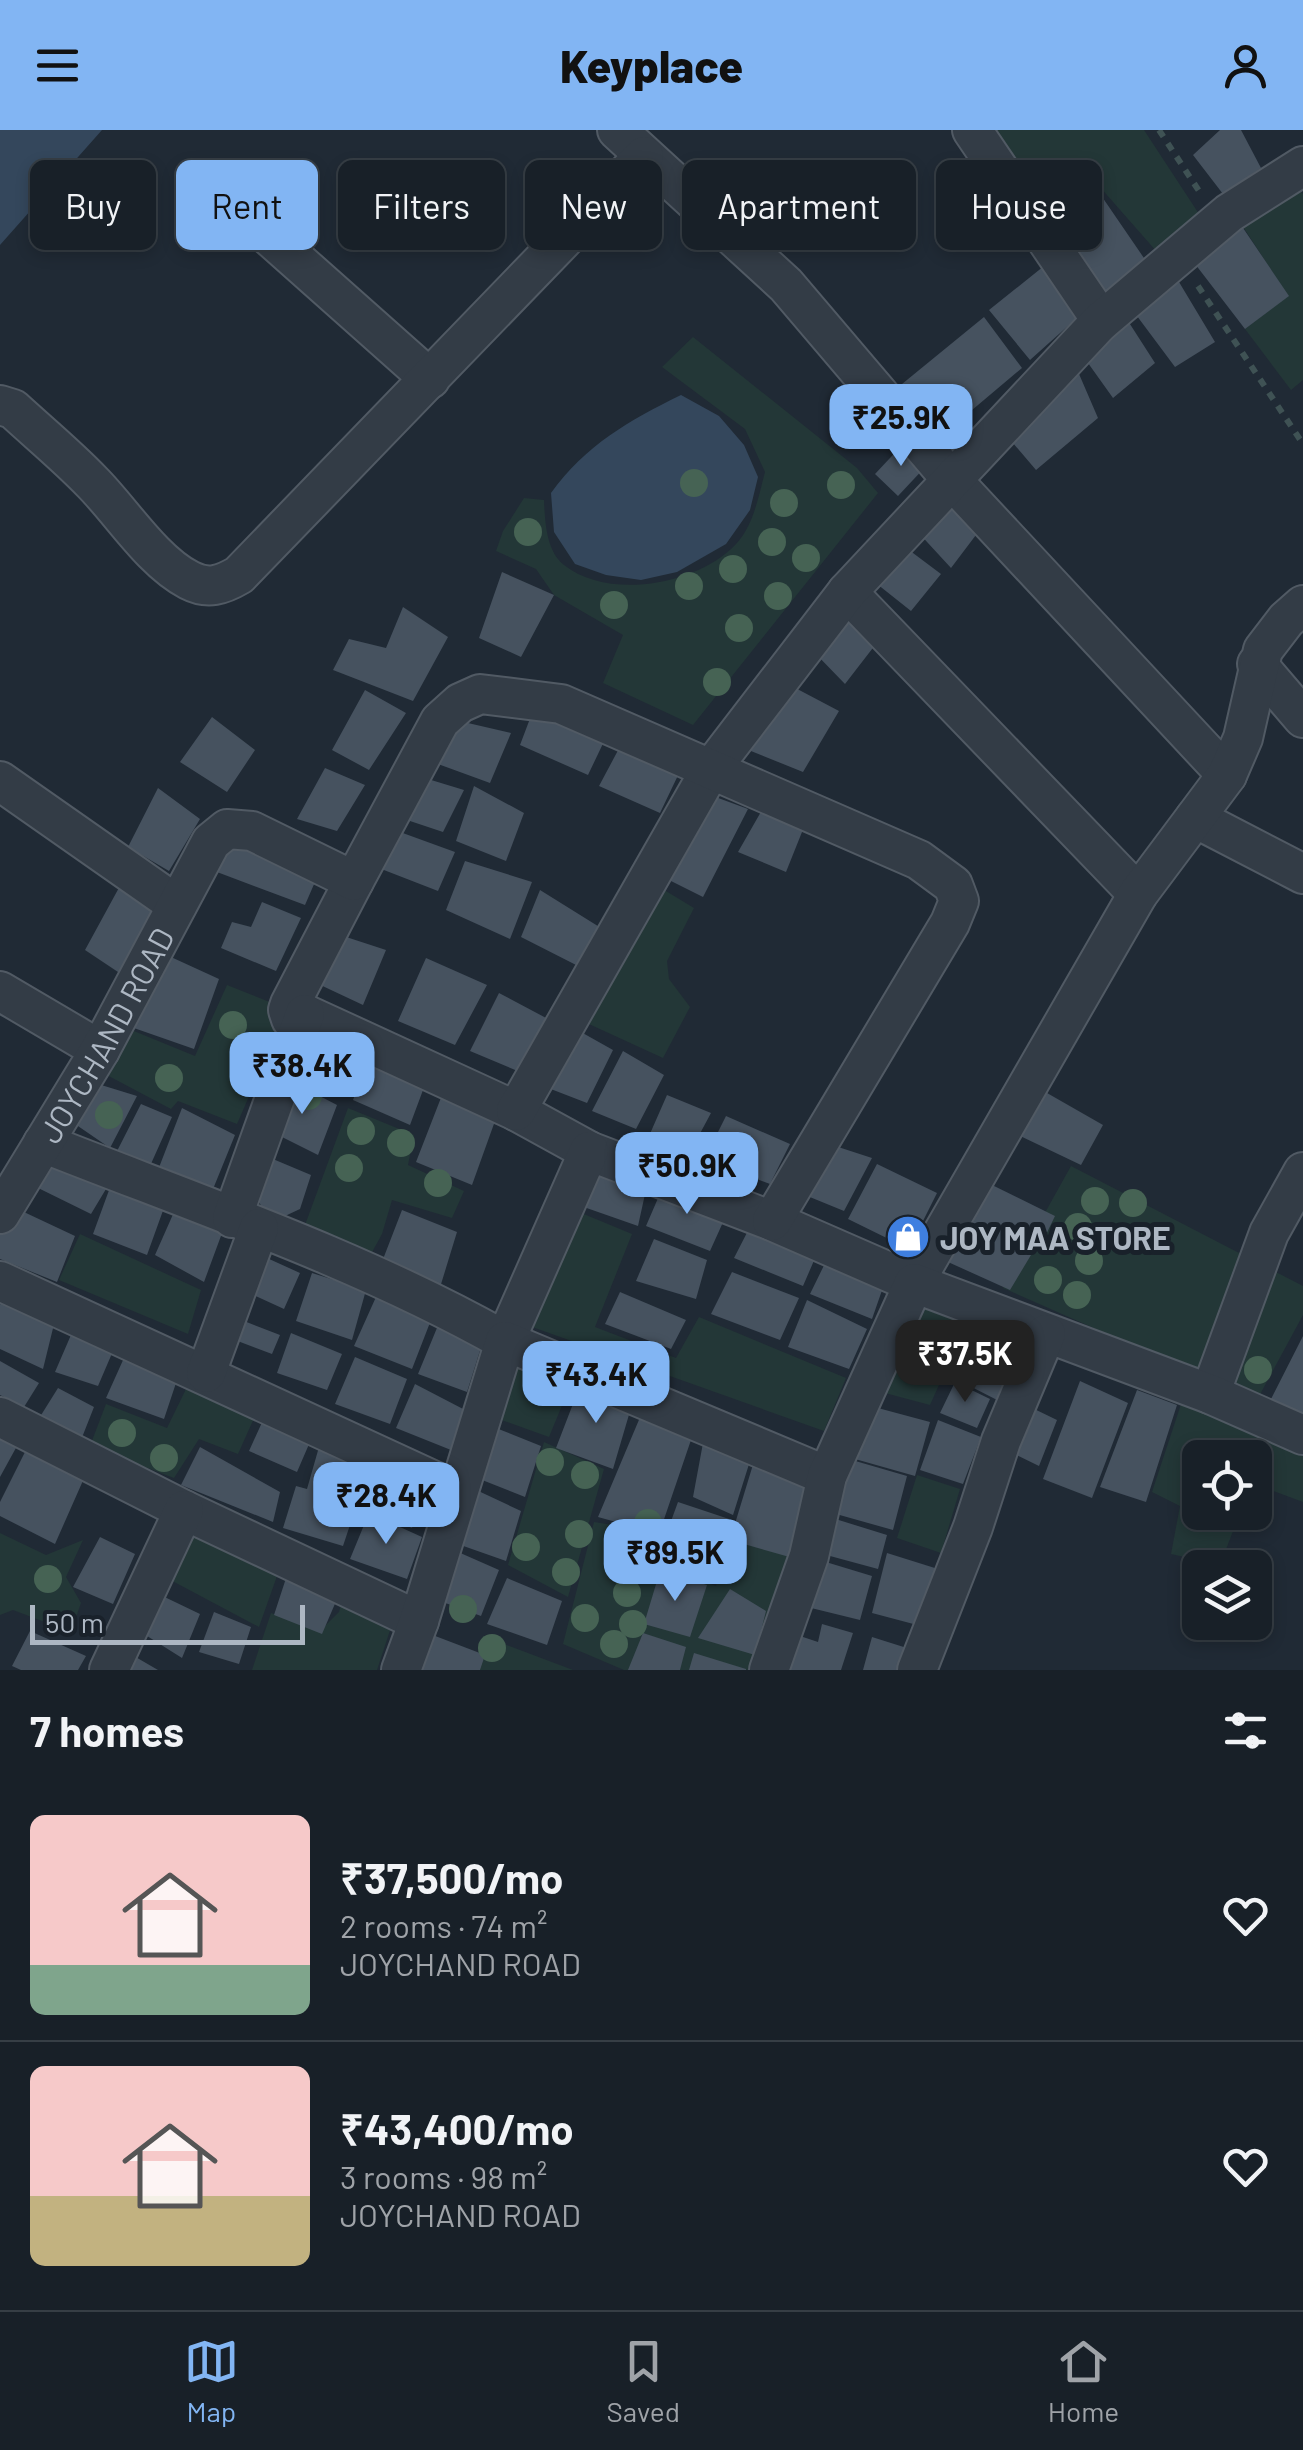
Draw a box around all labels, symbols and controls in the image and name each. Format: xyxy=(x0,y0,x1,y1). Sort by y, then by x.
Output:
icon: menu xyxy=(30,38,85,93)
text: Keyplace xyxy=(560,38,743,92)
icon: person xyxy=(1218,38,1273,93)
chip: Buy xyxy=(30,160,156,250)
chip: Rent xyxy=(176,160,318,250)
chip: Filters xyxy=(338,160,505,250)
chip: New xyxy=(525,160,662,250)
chip: Apartment xyxy=(682,160,916,250)
chip: House xyxy=(936,160,1102,250)
pin: ₹25.9K xyxy=(820,384,982,469)
text: ₹25.9K xyxy=(851,397,951,435)
street label: JOYCHAND ROAD xyxy=(29,921,181,1149)
pin: ₹38.4K xyxy=(221,1032,383,1117)
text: ₹38.4K xyxy=(252,1045,352,1083)
pin: ₹50.9K xyxy=(606,1132,768,1217)
text: ₹50.9K xyxy=(637,1145,737,1183)
shop icon: JOY MAA STORE xyxy=(885,1214,931,1260)
place label: JOY MAA STORE xyxy=(940,1218,1171,1256)
pin: ₹37.5K xyxy=(884,1320,1046,1405)
text: ₹37.5K xyxy=(917,1333,1013,1371)
pin: ₹43.4K xyxy=(515,1341,677,1426)
text: ₹43.4K xyxy=(545,1354,647,1392)
map controls xyxy=(1182,1440,1272,1640)
button: locate xyxy=(1182,1440,1272,1530)
pin: ₹28.4K xyxy=(305,1462,467,1547)
text: ₹28.4K xyxy=(335,1475,437,1513)
pin: ₹89.5K xyxy=(594,1519,756,1604)
text: ₹89.5K xyxy=(626,1532,724,1570)
button: layers xyxy=(1182,1550,1272,1640)
scale bar xyxy=(30,1600,305,1644)
text: 50 m xyxy=(45,1605,104,1639)
icon: filters xyxy=(1218,1703,1273,1758)
text: 7 homes xyxy=(30,1705,184,1755)
text: ₹37,500/mo xyxy=(340,1852,563,1902)
icon: home xyxy=(110,1855,230,1975)
icon: heart xyxy=(1218,1888,1273,1943)
text: 2 rooms · 74 m² xyxy=(340,1906,547,1944)
text: JOYCHAND ROAD xyxy=(340,1944,581,1982)
text: ₹43,400/mo xyxy=(340,2103,574,2153)
icon: home xyxy=(110,2106,230,2226)
icon: heart xyxy=(1218,2139,1273,2194)
text: 3 rooms · 98 m² xyxy=(340,2157,547,2195)
text: JOYCHAND ROAD xyxy=(340,2195,581,2233)
tab: Map xyxy=(184,2334,239,2428)
tab: Saved xyxy=(607,2334,680,2428)
tab: Home xyxy=(1048,2334,1119,2428)

